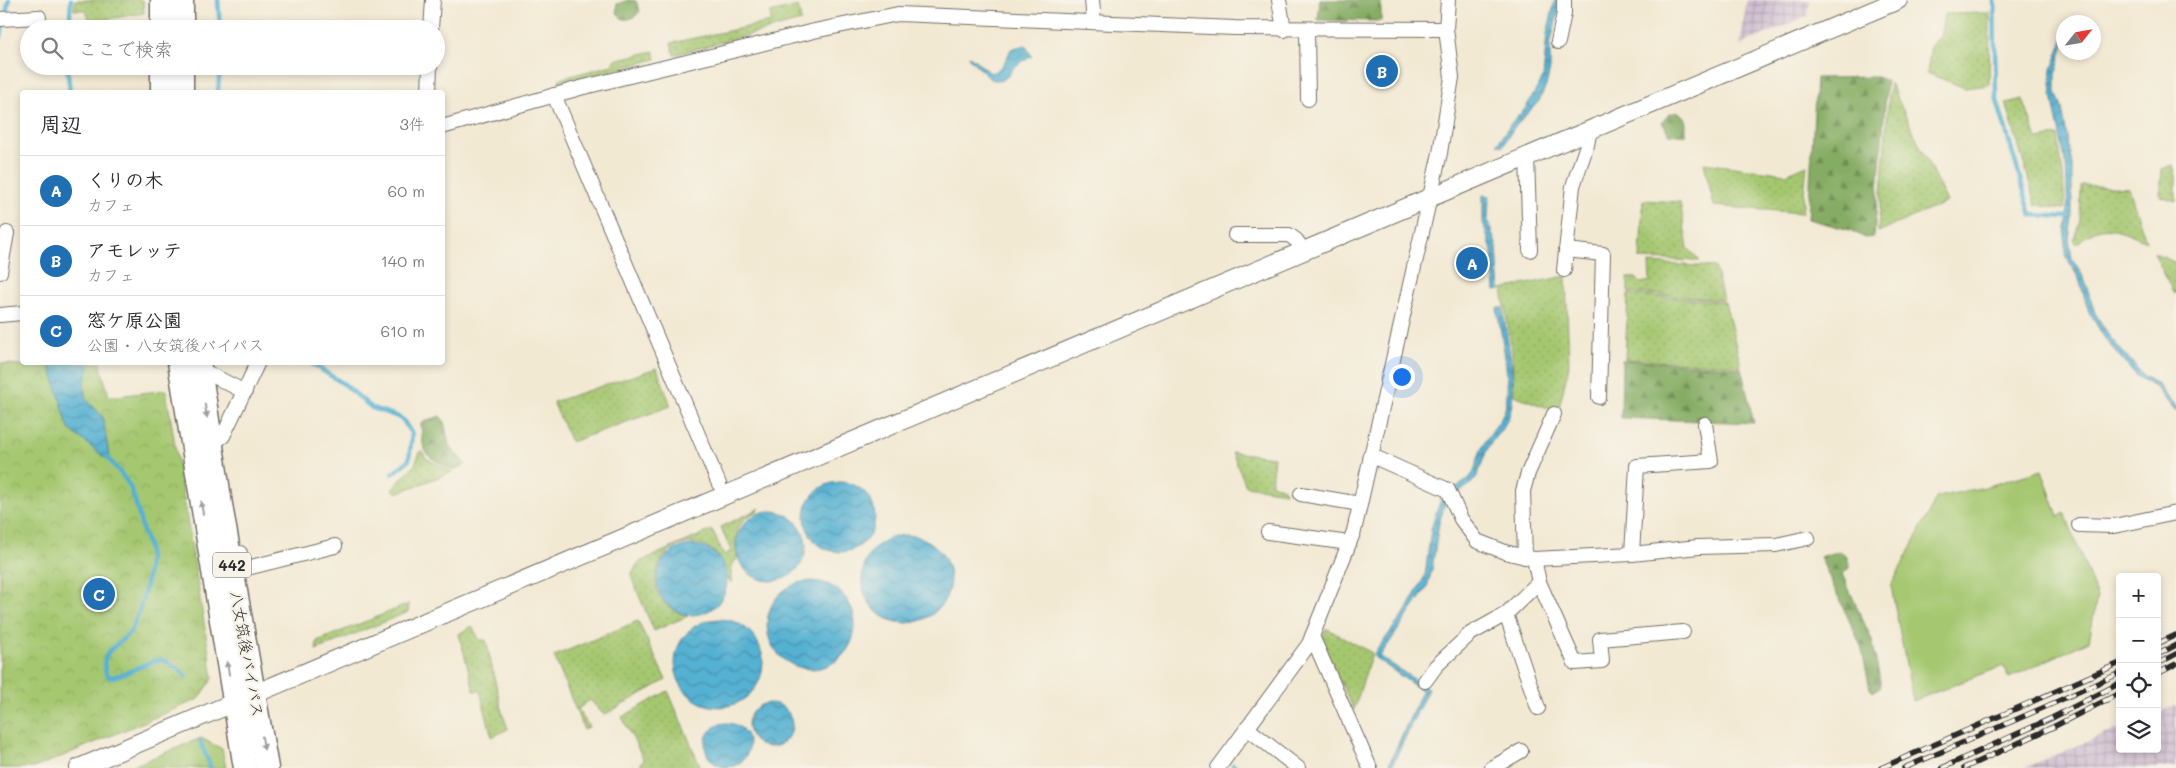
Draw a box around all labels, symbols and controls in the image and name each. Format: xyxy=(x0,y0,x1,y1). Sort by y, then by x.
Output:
north arrow xyxy=(2056,15,2101,60)
search box xyxy=(20,20,445,75)
icon: search xyxy=(38,34,66,62)
text: ここで検索 xyxy=(78,36,173,61)
pin: B xyxy=(1366,52,1398,90)
text: 周辺 xyxy=(40,110,82,137)
text: 3件 xyxy=(400,113,425,134)
text: くりの木 xyxy=(87,167,163,192)
text: A xyxy=(50,180,62,201)
text: 60 m xyxy=(388,180,425,201)
text: カフェ xyxy=(87,194,135,215)
text: アモレッテ xyxy=(87,237,182,262)
pin: A xyxy=(1456,244,1488,282)
text: B xyxy=(51,250,61,271)
text: 140 m xyxy=(381,250,425,271)
text: カフェ xyxy=(87,264,135,285)
text: 窓ケ原公園 xyxy=(87,307,182,332)
text: C xyxy=(50,320,62,341)
text: 610 m xyxy=(380,320,425,341)
text: 公園 · 八女筑後バイパス xyxy=(87,334,264,355)
your location xyxy=(1389,364,1415,390)
one-way arrow xyxy=(203,403,211,419)
one-way arrow xyxy=(198,499,206,515)
road number: 442 xyxy=(213,552,251,578)
map controls xyxy=(2116,573,2161,753)
button: + xyxy=(2116,573,2161,618)
pin: C xyxy=(83,575,115,613)
street label: 八女筑後バイパス xyxy=(227,589,269,719)
button: − xyxy=(2116,618,2161,663)
one-way arrow xyxy=(224,660,232,676)
button: locate xyxy=(2116,663,2161,708)
button: layers xyxy=(2116,708,2161,753)
one-way arrow xyxy=(260,736,268,752)

